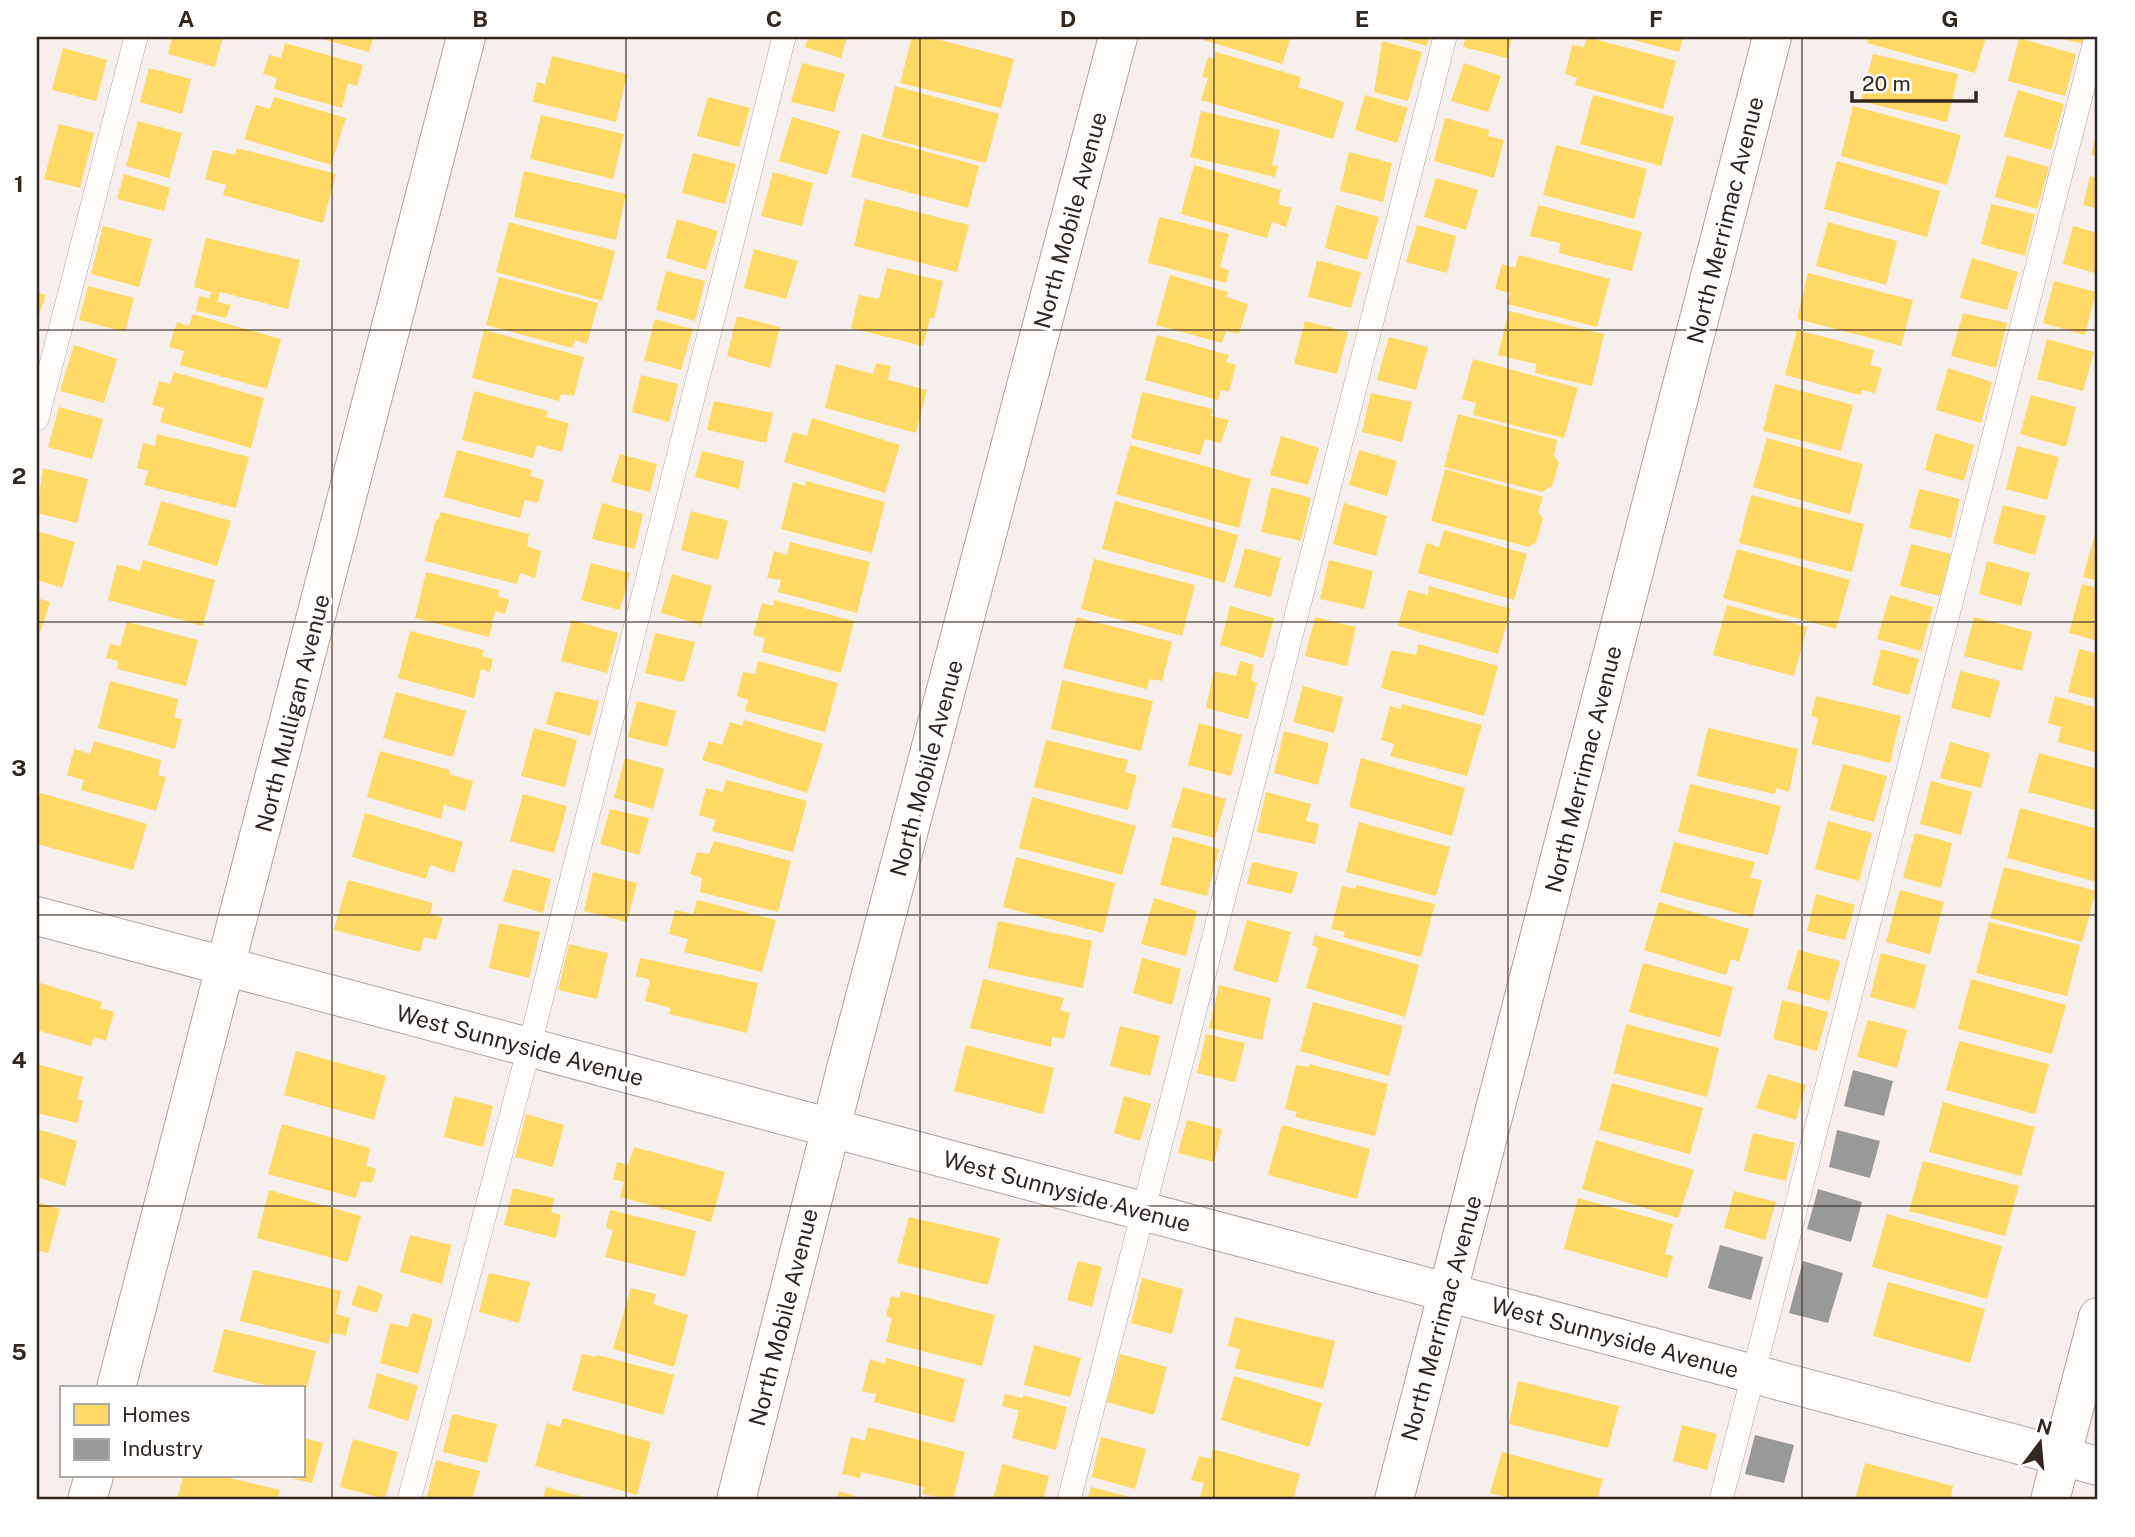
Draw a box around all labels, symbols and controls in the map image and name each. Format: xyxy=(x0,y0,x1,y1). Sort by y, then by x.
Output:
text: A xyxy=(178,5,195,32)
text: B xyxy=(472,5,488,32)
text: C xyxy=(766,5,782,32)
text: D xyxy=(1060,5,1076,32)
text: E xyxy=(1355,5,1369,32)
text: F xyxy=(1649,5,1663,32)
text: G xyxy=(1941,5,1959,32)
scale bar xyxy=(1852,60,1976,104)
text: 20 m xyxy=(1862,71,1911,96)
street label: North Merrimac Avenue xyxy=(1681,94,1769,346)
street label: North Mobile Avenue xyxy=(1028,109,1112,331)
text: 1 xyxy=(14,170,24,197)
text: 2 xyxy=(12,462,26,489)
street label: North Mulligan Avenue xyxy=(249,591,335,835)
street label: North Merrimac Avenue xyxy=(1539,643,1627,895)
street label: North Mobile Avenue xyxy=(884,657,968,879)
text: 3 xyxy=(11,754,27,781)
street label: West Sunnyside Avenue xyxy=(393,999,647,1091)
text: 4 xyxy=(11,1046,27,1073)
street label: West Sunnyside Avenue xyxy=(940,1145,1194,1237)
street label: North Merrimac Avenue xyxy=(1395,1192,1487,1444)
street label: North Mobile Avenue xyxy=(743,1205,823,1429)
street label: West Sunnyside Avenue xyxy=(1488,1291,1742,1383)
text: 5 xyxy=(11,1338,27,1365)
legend xyxy=(60,1386,304,1478)
text: Homes xyxy=(122,1402,190,1427)
north arrow xyxy=(2006,1408,2076,1478)
text: N xyxy=(2035,1414,2055,1439)
text: Industry xyxy=(122,1436,203,1461)

